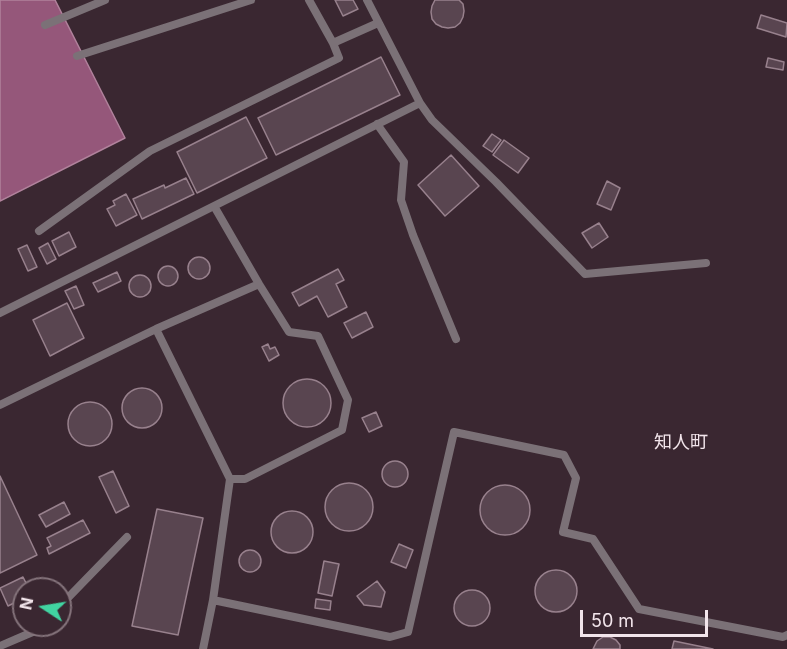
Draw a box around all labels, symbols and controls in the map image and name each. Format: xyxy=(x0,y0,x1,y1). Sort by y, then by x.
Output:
district label: 知人町 xyxy=(654,432,708,454)
north arrow xyxy=(12,577,72,637)
text: N xyxy=(15,596,37,612)
scale bar xyxy=(583,598,710,636)
text: 50 m xyxy=(591,610,634,631)

